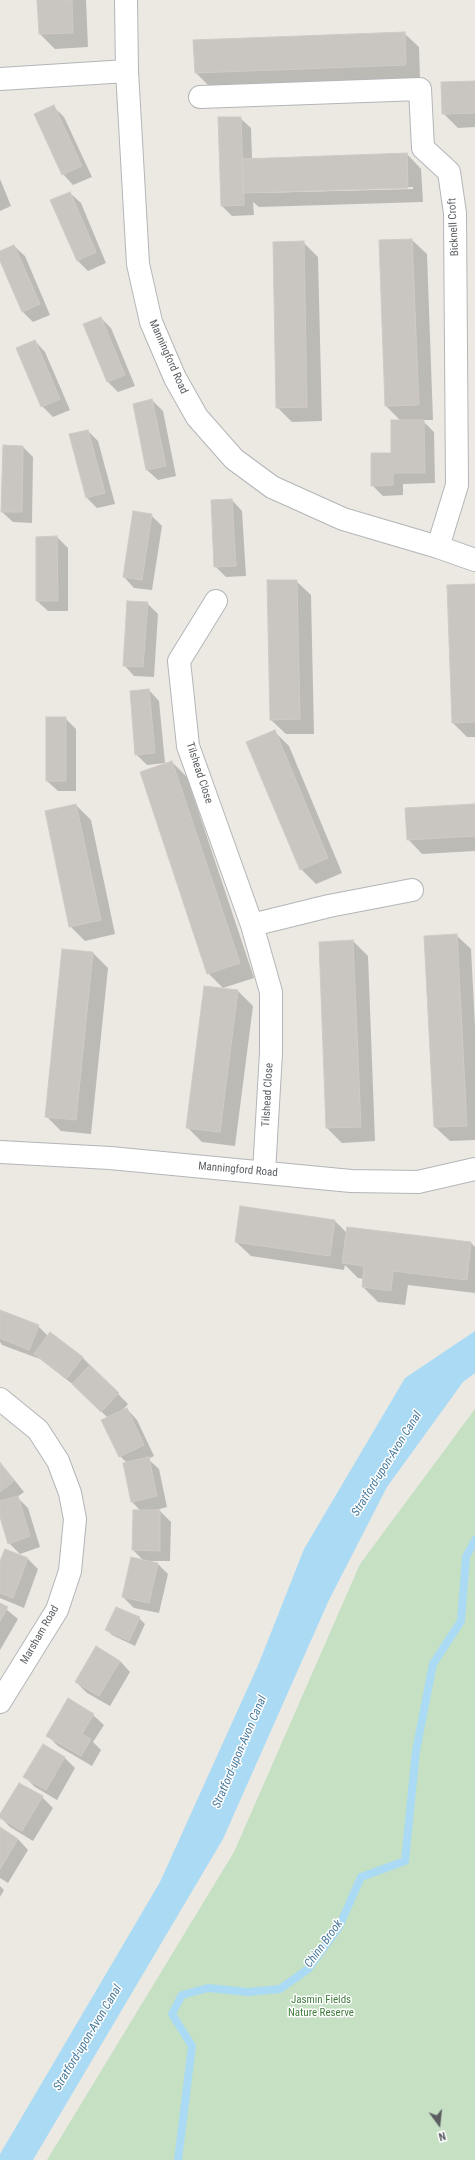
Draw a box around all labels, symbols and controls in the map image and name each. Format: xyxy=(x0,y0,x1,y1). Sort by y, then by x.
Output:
street label: Bicknell Croft xyxy=(446,198,462,256)
street label: Manningford Road xyxy=(146,318,190,396)
street label: Tilshead Close xyxy=(183,741,215,805)
street label: Tilshead Close xyxy=(260,1063,276,1127)
street label: Manningford Road xyxy=(198,1160,278,1180)
water label: Stratford-upon-Avon Canal xyxy=(349,1409,425,1519)
street label: Marsham Road xyxy=(18,1603,62,1667)
water label: Stratford-upon-Avon Canal xyxy=(210,1694,270,1810)
water label: Chinn Brook xyxy=(302,1917,346,1971)
water label: Stratford-upon-Avon Canal xyxy=(51,1983,125,2093)
park label: Jasmin Fields Nature Reserve xyxy=(288,1993,354,2019)
north arrow xyxy=(419,2104,459,2144)
text: N xyxy=(437,2129,447,2143)

